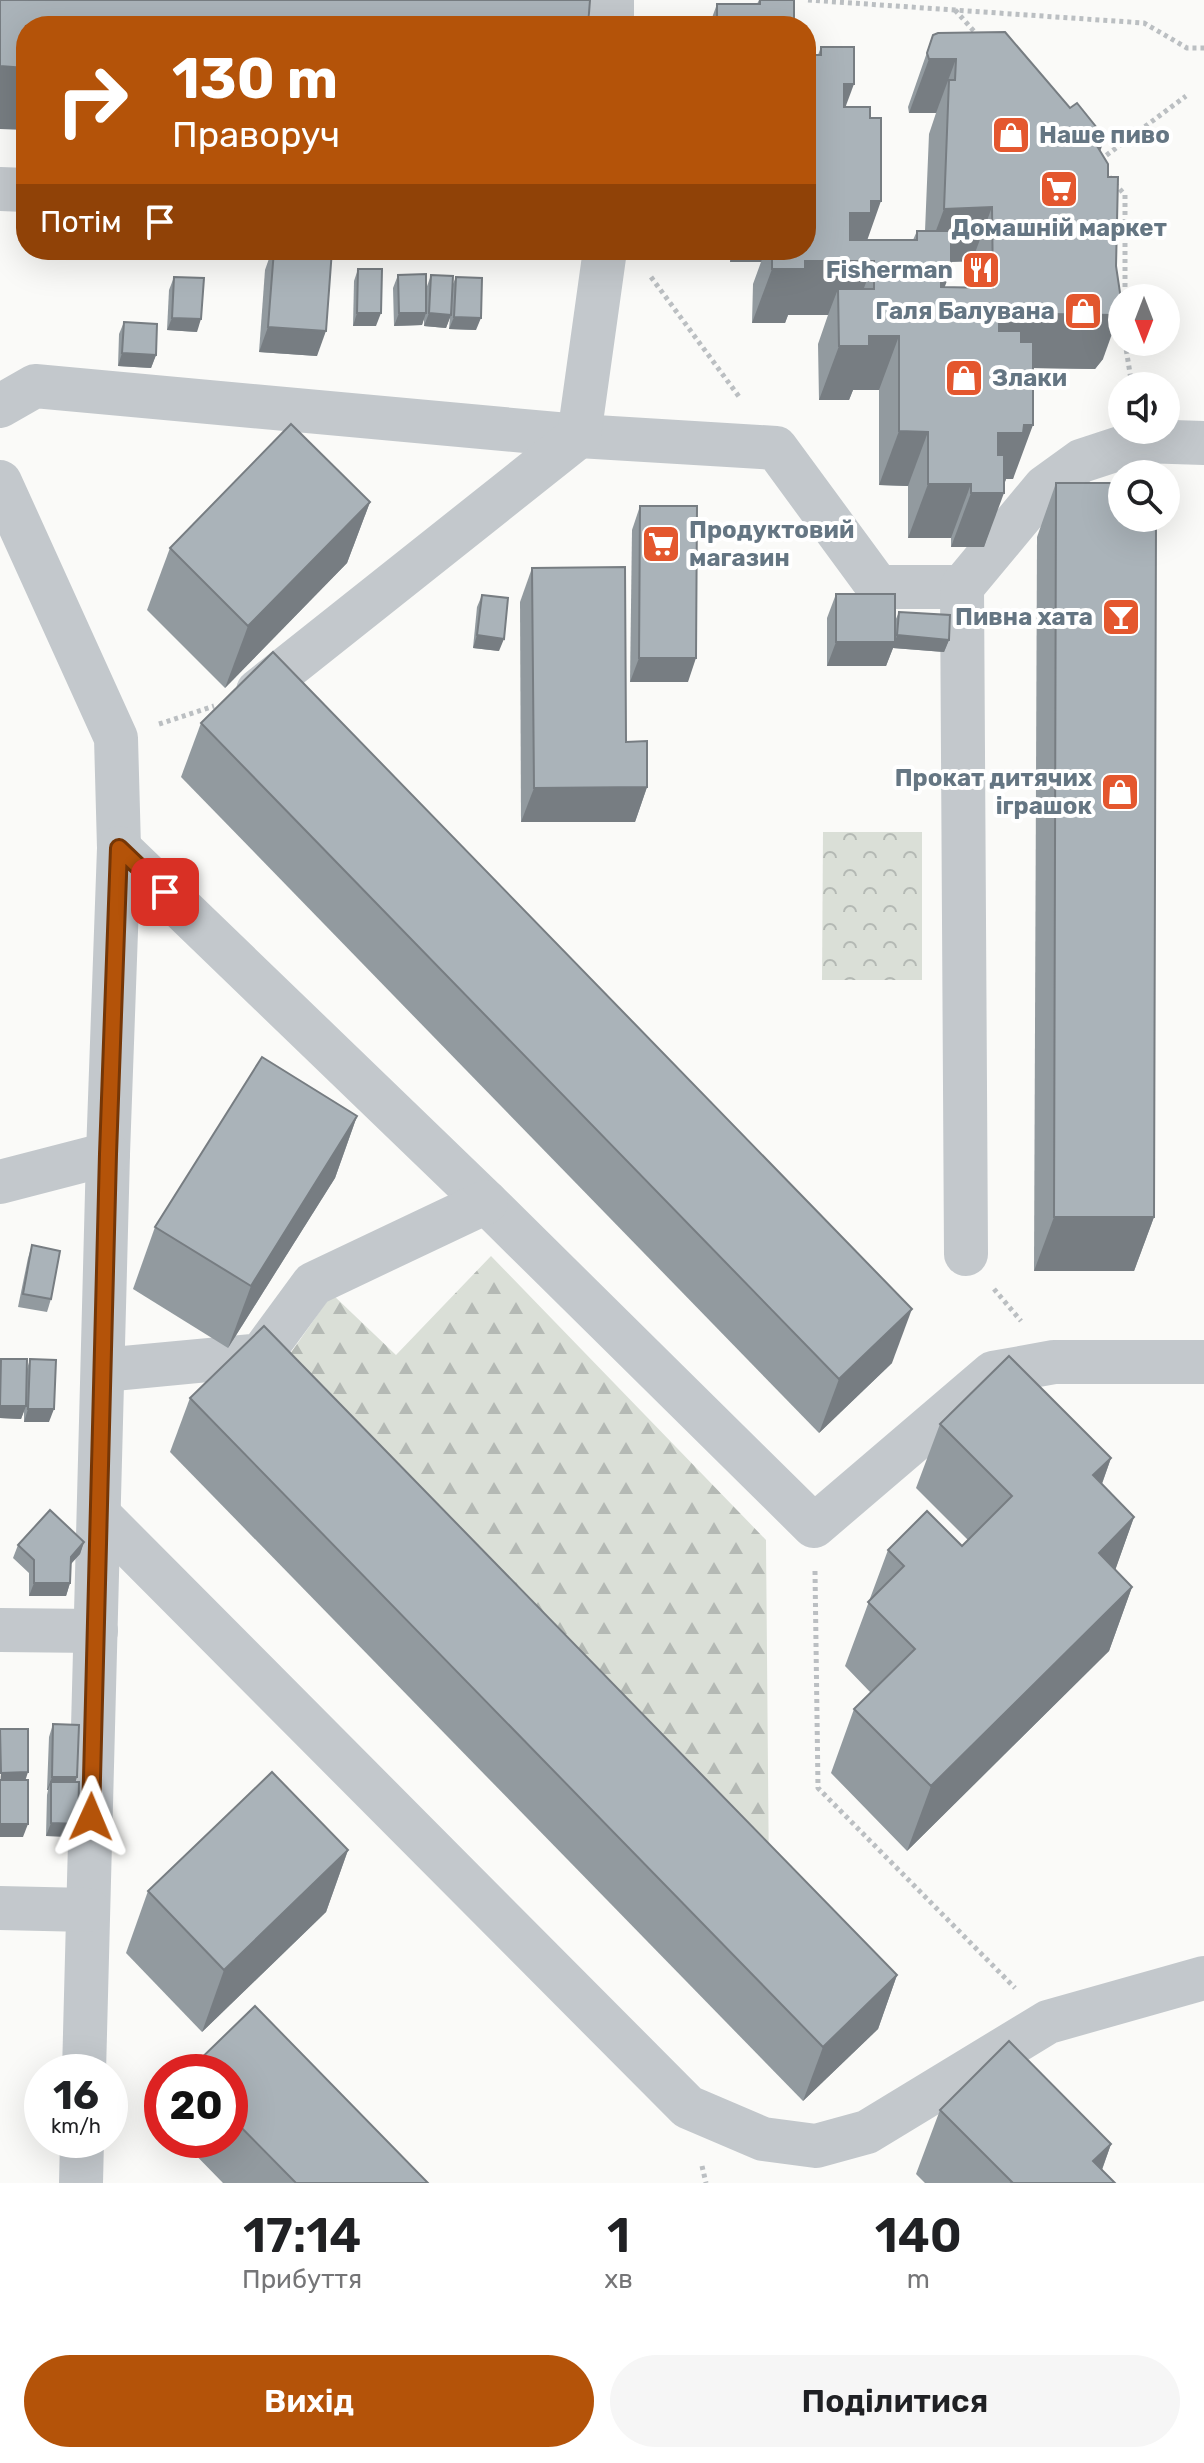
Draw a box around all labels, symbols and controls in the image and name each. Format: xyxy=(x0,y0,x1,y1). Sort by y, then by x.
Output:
text: 130 m xyxy=(172,46,338,112)
icon: right xyxy=(40,48,144,152)
text: Праворуч xyxy=(172,113,340,156)
shop icon: Наше пиво xyxy=(990,114,1032,156)
place label: Наше пиво xyxy=(1039,121,1170,149)
supermarket icon: Домашній маркет xyxy=(1038,168,1080,210)
icon: arrive xyxy=(138,200,182,244)
text: Потім xyxy=(40,204,122,240)
place label: Домашній маркет xyxy=(951,214,1167,242)
restaurant icon: Fisherman xyxy=(960,249,1002,291)
place label: Fisherman xyxy=(826,256,953,284)
north arrow xyxy=(1108,284,1180,356)
map controls xyxy=(1108,284,1180,532)
shop icon: Галя Балувана xyxy=(1062,290,1104,332)
place label: Галя Балувана xyxy=(875,297,1055,325)
shop icon: Злаки xyxy=(943,357,985,399)
place label: Злаки xyxy=(992,364,1067,392)
button: sound xyxy=(1108,372,1180,444)
button: search xyxy=(1108,460,1180,532)
place label: Продуктовий магазин xyxy=(689,516,854,572)
supermarket icon: Продуктовий магазин xyxy=(640,523,682,565)
bar icon: Пивна хата xyxy=(1100,596,1142,638)
place label: Пивна хата xyxy=(955,603,1093,631)
place label: Прокат дитячих іграшок xyxy=(895,764,1092,820)
shop icon: Прокат дитячих іграшок xyxy=(1099,771,1141,813)
pin xyxy=(131,858,199,926)
icon: arrive xyxy=(143,870,187,914)
position arrow xyxy=(49,1775,133,1859)
speed limit sign: 20 xyxy=(144,2054,248,2158)
text: 16 xyxy=(53,2072,99,2119)
text: km/h xyxy=(51,2114,101,2138)
text: 17:14 xyxy=(243,2207,361,2264)
text: 1 xyxy=(607,2207,630,2264)
text: 140 xyxy=(875,2207,962,2264)
text: Прибуття xyxy=(242,2264,362,2295)
text: хв xyxy=(604,2264,633,2295)
text: m xyxy=(907,2264,930,2295)
button: Вихід xyxy=(24,2355,594,2447)
button: Поділитися xyxy=(610,2355,1180,2447)

